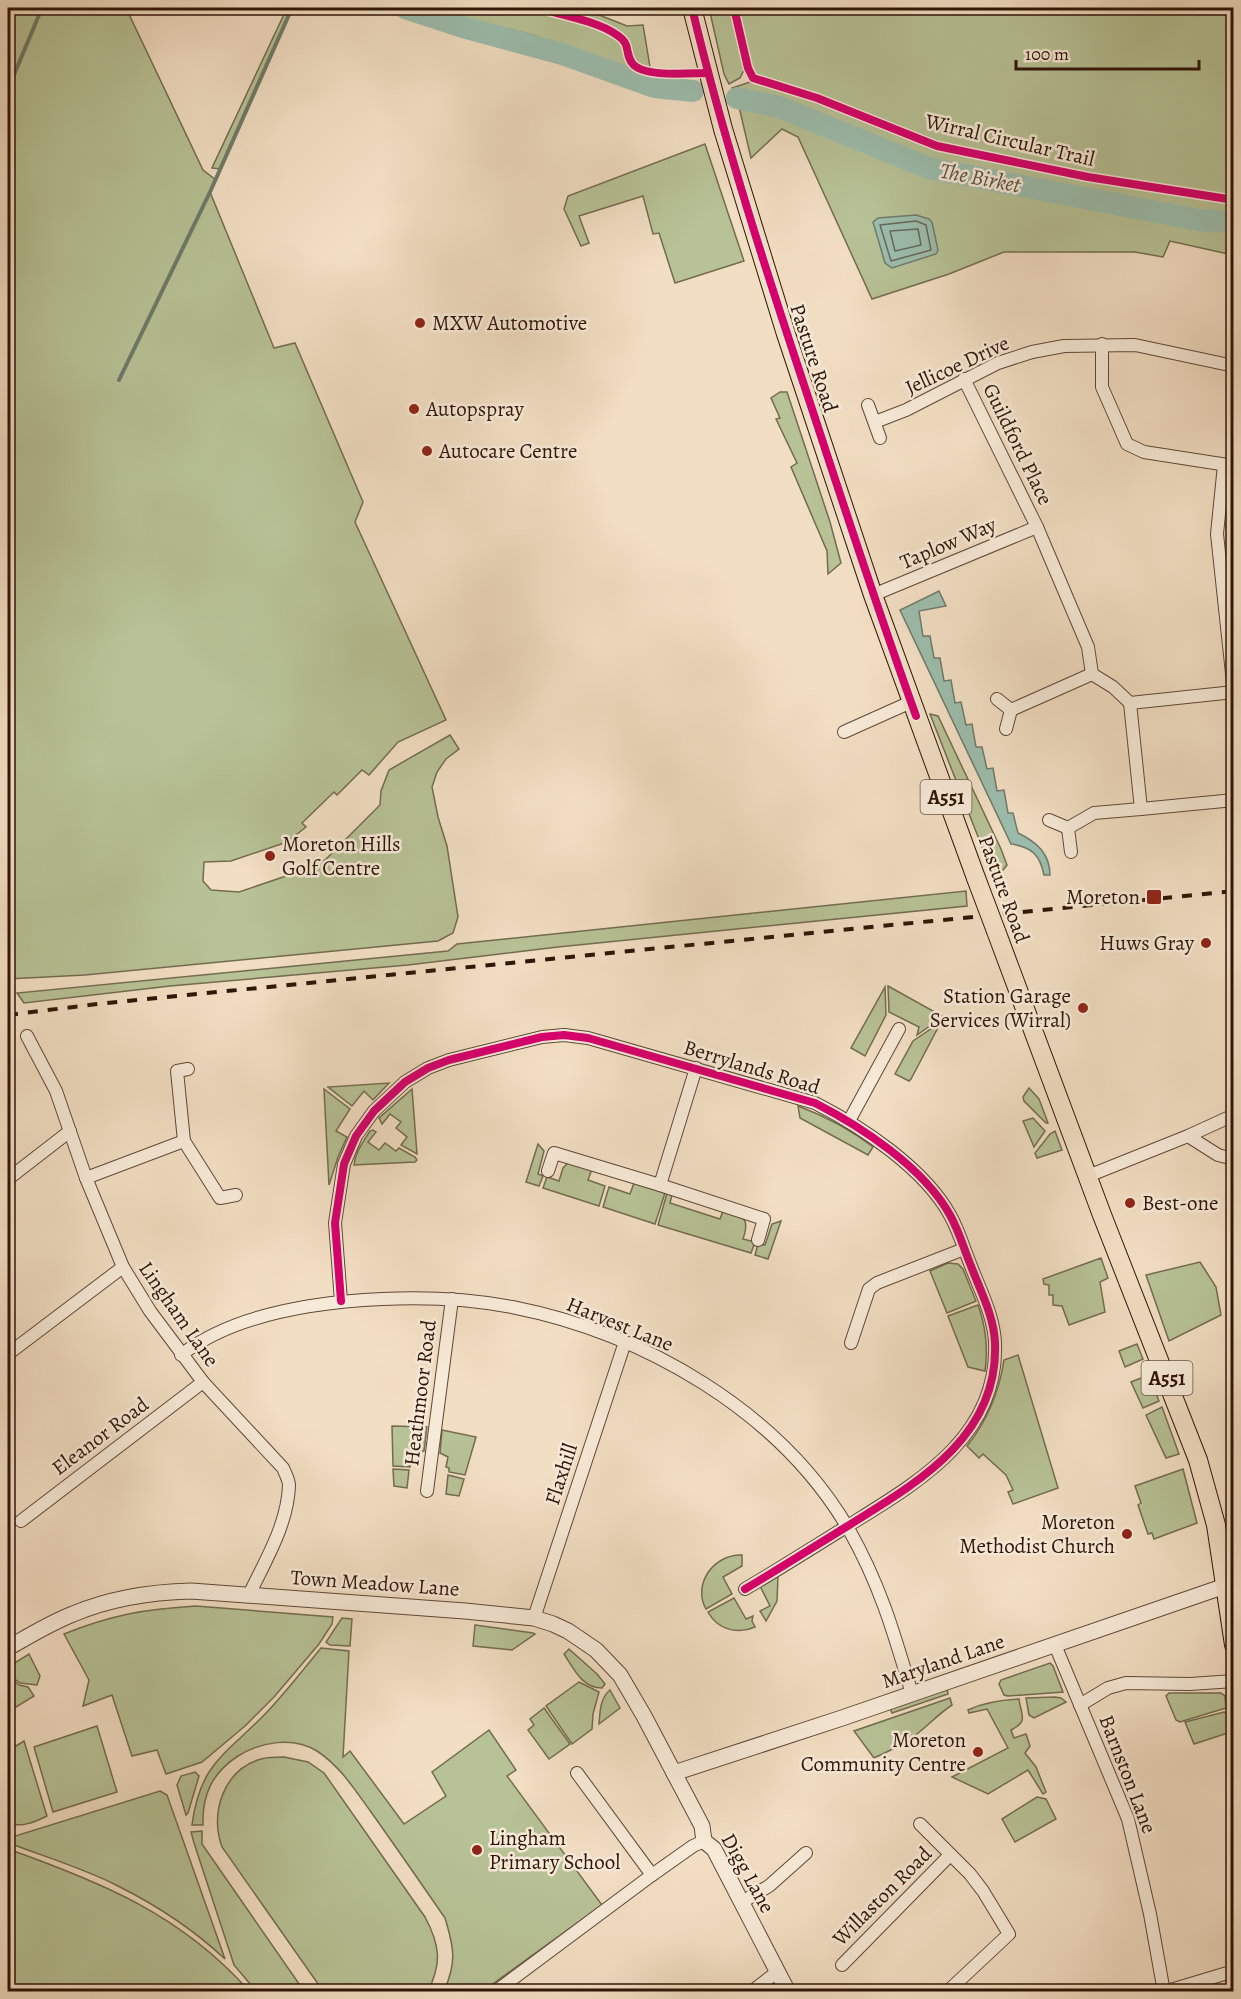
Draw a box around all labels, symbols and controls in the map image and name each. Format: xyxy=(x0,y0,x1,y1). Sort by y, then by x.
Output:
scale bar xyxy=(1016,33,1199,71)
text: 100 m xyxy=(1025,42,1069,66)
street label: Wirral Circular Trail xyxy=(922,107,1097,173)
water label: The Birket xyxy=(938,156,1023,201)
street label: Pasture Road xyxy=(783,300,845,417)
place label: MXW Automotive xyxy=(432,309,587,337)
marker: MXW Automotive xyxy=(413,316,427,330)
street label: Jellicoe Drive xyxy=(901,329,1013,401)
street label: Guildford Place xyxy=(976,379,1060,509)
place label: Autopspray xyxy=(425,395,524,423)
marker: Autopspray xyxy=(407,402,421,416)
place label: Autocare Centre xyxy=(438,437,577,465)
marker: Autocare Centre xyxy=(420,444,434,458)
street label: Taplow Way xyxy=(896,510,1001,576)
road number: A551 xyxy=(920,780,972,814)
place label: Moreton Hills Golf Centre xyxy=(282,830,400,882)
street label: Pasture Road xyxy=(972,831,1037,947)
marker: Moreton Hills Golf Centre xyxy=(263,849,277,863)
place label: Moreton xyxy=(1066,883,1140,911)
marker: Moreton xyxy=(1145,888,1163,906)
place label: Huws Gray xyxy=(1099,929,1195,957)
marker: Huws Gray xyxy=(1199,936,1213,950)
place label: Station Garage Services (Wirral) xyxy=(930,982,1071,1034)
marker: Station Garage Services (Wirral) xyxy=(1076,1001,1090,1015)
street label: Berrylands Road xyxy=(680,1033,824,1101)
place label: Best-one xyxy=(1142,1189,1218,1217)
marker: Best-one xyxy=(1123,1196,1137,1210)
street label: Lingham Lane xyxy=(132,1256,226,1372)
street label: Harvest Lane xyxy=(562,1290,678,1358)
street label: Heathmoor Road xyxy=(397,1318,443,1468)
road number: A551 xyxy=(1142,1361,1192,1395)
street label: Eleanor Road xyxy=(46,1390,155,1482)
street label: Flaxhill xyxy=(538,1440,584,1508)
place label: Moreton Methodist Church xyxy=(959,1508,1115,1560)
marker: Moreton Methodist Church xyxy=(1120,1527,1134,1541)
street label: Town Meadow Lane xyxy=(290,1563,460,1603)
street label: Maryland Lane xyxy=(878,1627,1008,1695)
street label: Barnston Lane xyxy=(1093,1711,1163,1837)
place label: Moreton Community Centre xyxy=(801,1726,966,1778)
marker: Moreton Community Centre xyxy=(971,1745,985,1759)
place label: Lingham Primary School xyxy=(489,1824,620,1876)
street label: Digg Lane xyxy=(715,1828,781,1918)
street label: Willaston Road xyxy=(825,1840,938,1953)
marker: Lingham Primary School xyxy=(470,1843,484,1857)

